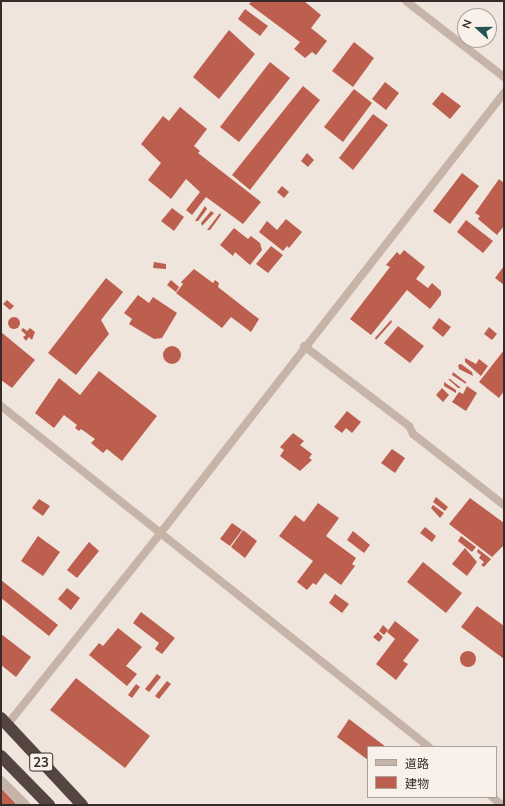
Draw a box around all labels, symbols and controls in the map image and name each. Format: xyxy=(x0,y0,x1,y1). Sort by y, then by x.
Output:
north arrow xyxy=(457,8,497,48)
text: N xyxy=(459,18,475,30)
legend xyxy=(367,746,497,798)
road number: 23 xyxy=(29,751,53,773)
text: 道路 xyxy=(405,756,429,771)
text: 建物 xyxy=(405,776,429,791)

